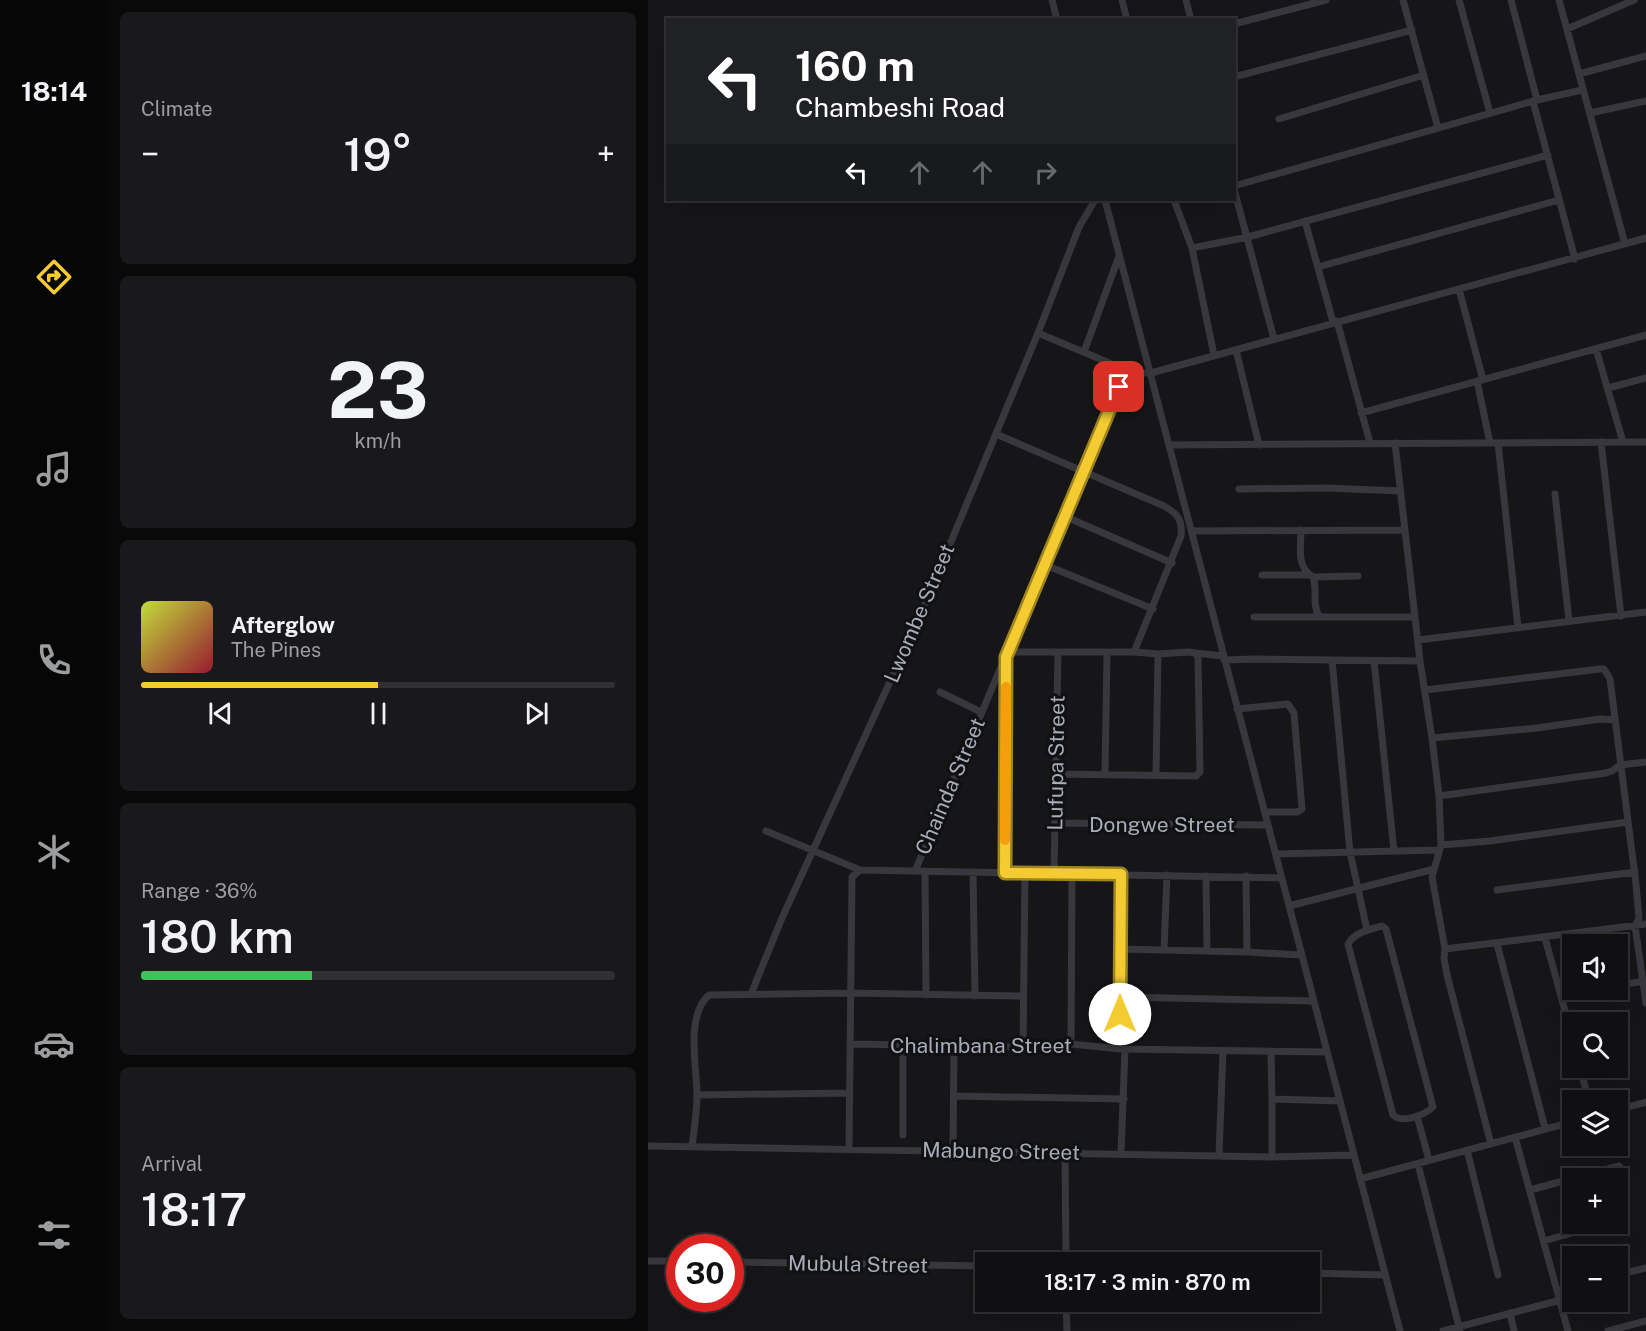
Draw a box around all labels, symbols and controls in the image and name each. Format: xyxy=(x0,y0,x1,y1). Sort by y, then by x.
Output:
text: 160 m xyxy=(795,41,915,90)
icon: left xyxy=(696,42,774,120)
text: 18:14 xyxy=(21,75,87,107)
text: Chambeshi Road xyxy=(795,91,1005,123)
text: Climate xyxy=(141,97,213,121)
text: 19° xyxy=(344,128,412,181)
text: − xyxy=(141,135,159,173)
text: + xyxy=(597,135,615,173)
icon: left xyxy=(840,156,873,189)
icon: ahead xyxy=(903,156,936,189)
icon: ahead xyxy=(966,156,999,189)
icon: right xyxy=(1029,156,1062,189)
icon: directions xyxy=(33,256,75,298)
text: 23 xyxy=(327,344,429,436)
pin xyxy=(1093,361,1144,412)
icon: arrive xyxy=(1102,370,1135,403)
text: km/h xyxy=(354,429,402,453)
icon: music xyxy=(33,448,75,490)
street label: Lwombe Street xyxy=(879,540,959,686)
text: Afterglow xyxy=(231,612,335,638)
text: The Pines xyxy=(231,638,321,662)
icon: phone xyxy=(33,639,75,681)
street label: Lufupa Street xyxy=(1042,695,1070,831)
icon: previous xyxy=(204,697,237,730)
icon: pause xyxy=(362,697,395,730)
icon: next xyxy=(520,697,553,730)
street label: Chainda Street xyxy=(910,714,990,858)
street label: Dongwe Street xyxy=(1089,812,1235,837)
icon: climate xyxy=(33,831,75,873)
text: Range · 36% xyxy=(141,879,257,903)
text: 180 km xyxy=(141,910,294,963)
map controls xyxy=(1562,934,1628,1312)
button: sound xyxy=(1562,934,1628,1000)
position arrow xyxy=(1088,982,1152,1046)
button: search xyxy=(1562,1012,1628,1078)
icon: car xyxy=(33,1023,75,1065)
street label: Chalimbana Street xyxy=(890,1033,1072,1058)
button: layers xyxy=(1562,1090,1628,1156)
street label: Mabungo Street xyxy=(922,1137,1080,1165)
text: Arrival xyxy=(141,1152,203,1176)
button: + xyxy=(1562,1168,1628,1234)
text: 18:17 xyxy=(141,1183,247,1236)
icon: filters xyxy=(33,1214,75,1256)
speed limit sign: 30 xyxy=(666,1234,744,1312)
button: − xyxy=(1562,1246,1628,1312)
street label: Mubula Street xyxy=(788,1250,928,1278)
text: 18:17 · 3 min · 870 m xyxy=(1044,1269,1251,1295)

